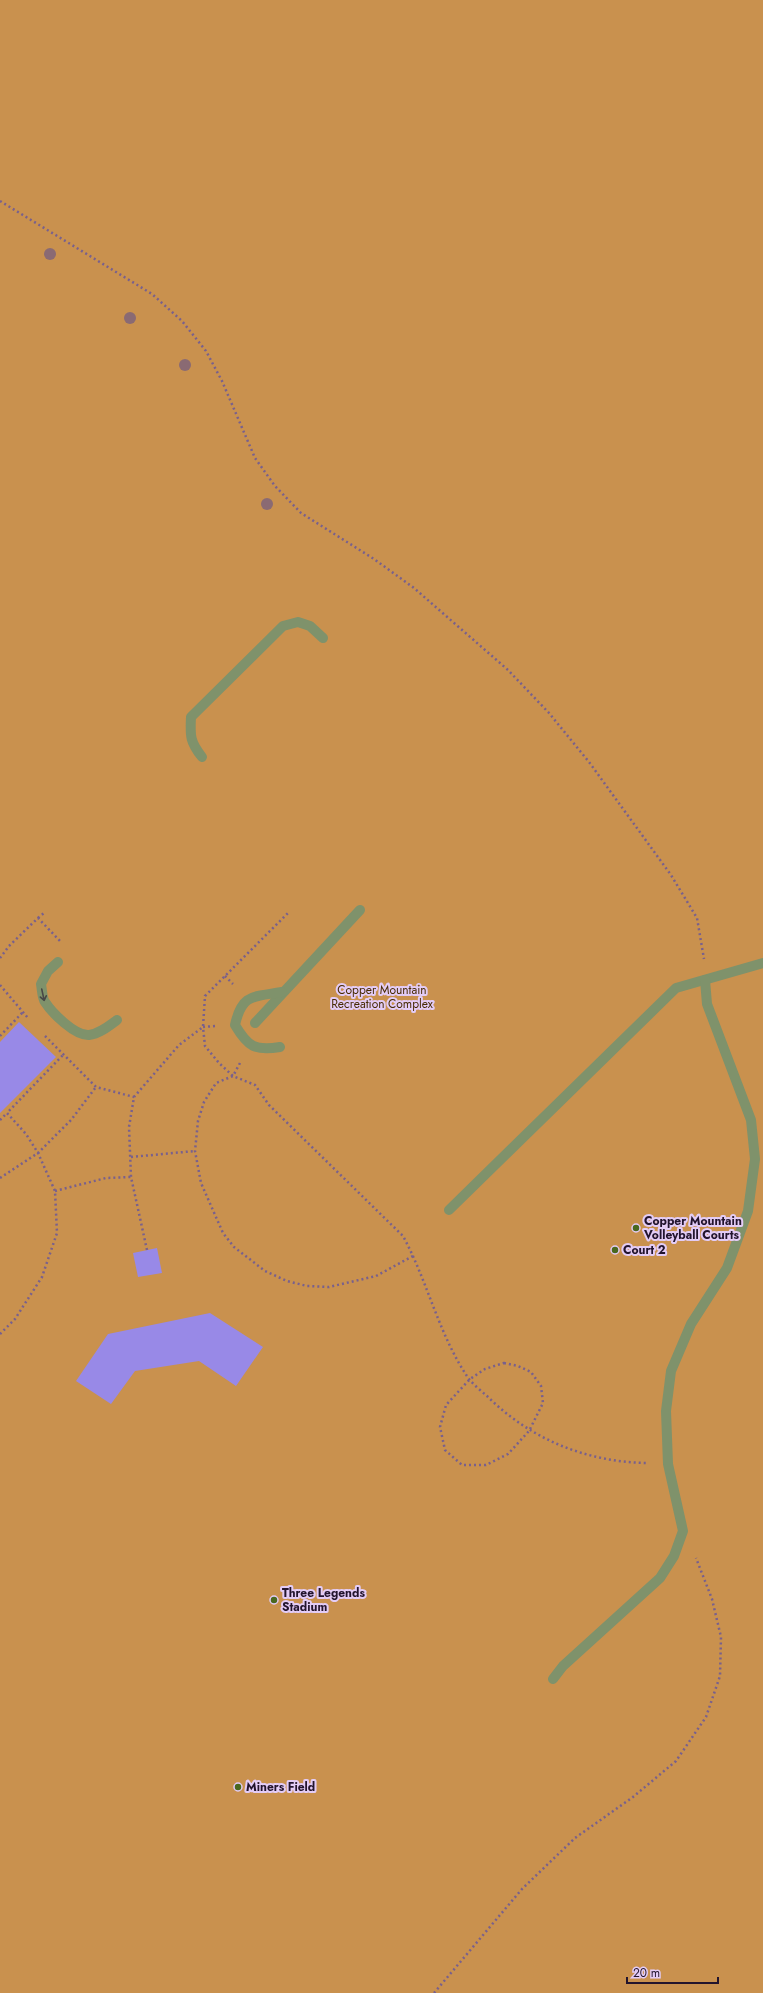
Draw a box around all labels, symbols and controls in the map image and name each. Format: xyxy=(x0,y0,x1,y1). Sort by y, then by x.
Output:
park label: Copper Mountain Recreation Complex xyxy=(331,981,434,1013)
one-way arrow xyxy=(39,988,47,1001)
place label: Copper Mountain Volleyball Courts xyxy=(643,1212,742,1244)
marker: Copper Mountain Volleyball Courts xyxy=(631,1223,641,1233)
place label: Court 2 xyxy=(623,1241,666,1259)
marker: Court 2 xyxy=(610,1245,620,1255)
place label: Three Legends Stadium xyxy=(282,1584,365,1616)
marker: Three Legends Stadium xyxy=(269,1595,279,1605)
place label: Miners Field xyxy=(246,1778,315,1796)
marker: Miners Field xyxy=(233,1782,243,1792)
scale bar xyxy=(627,1959,718,1985)
text: 20 m xyxy=(633,1964,660,1982)

